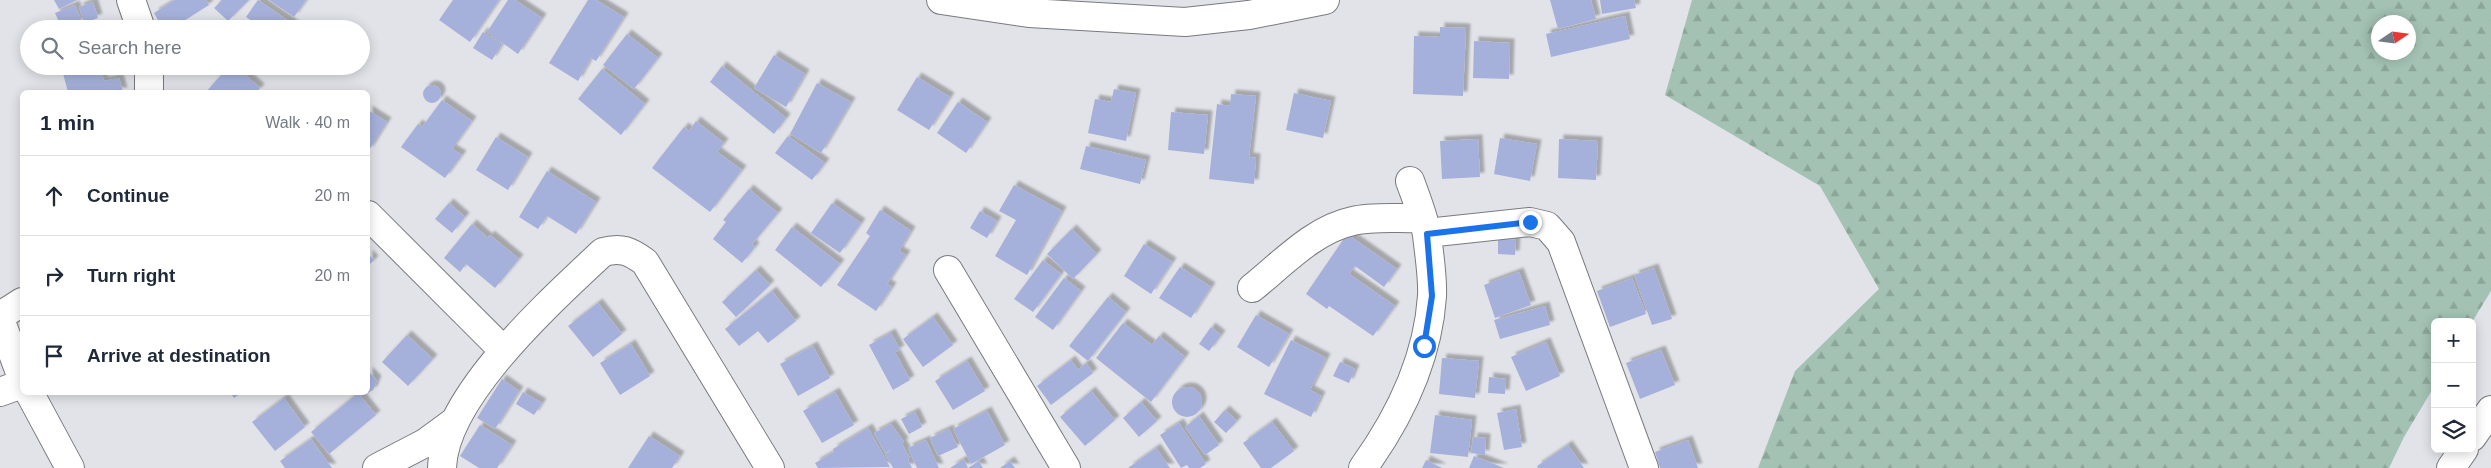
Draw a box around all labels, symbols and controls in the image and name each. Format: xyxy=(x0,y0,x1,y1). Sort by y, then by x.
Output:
north arrow xyxy=(2371,15,2416,60)
search box xyxy=(20,20,370,75)
icon: search xyxy=(38,34,66,62)
text: Search here xyxy=(78,37,182,58)
text: 1 min xyxy=(40,111,95,134)
text: Walk · 40 m xyxy=(265,114,350,131)
icon: ahead xyxy=(40,182,68,210)
text: Continue xyxy=(87,185,169,206)
text: 20 m xyxy=(314,187,350,204)
route end xyxy=(1519,211,1542,234)
icon: right xyxy=(40,262,68,290)
text: Turn right xyxy=(87,265,175,286)
text: 20 m xyxy=(314,267,350,284)
map controls xyxy=(2431,318,2476,453)
button: + xyxy=(2431,318,2476,363)
route start xyxy=(1413,335,1436,358)
icon: arrive xyxy=(40,342,68,370)
text: Arrive at destination xyxy=(87,345,271,366)
button: − xyxy=(2431,363,2476,408)
button: layers xyxy=(2431,408,2476,453)

